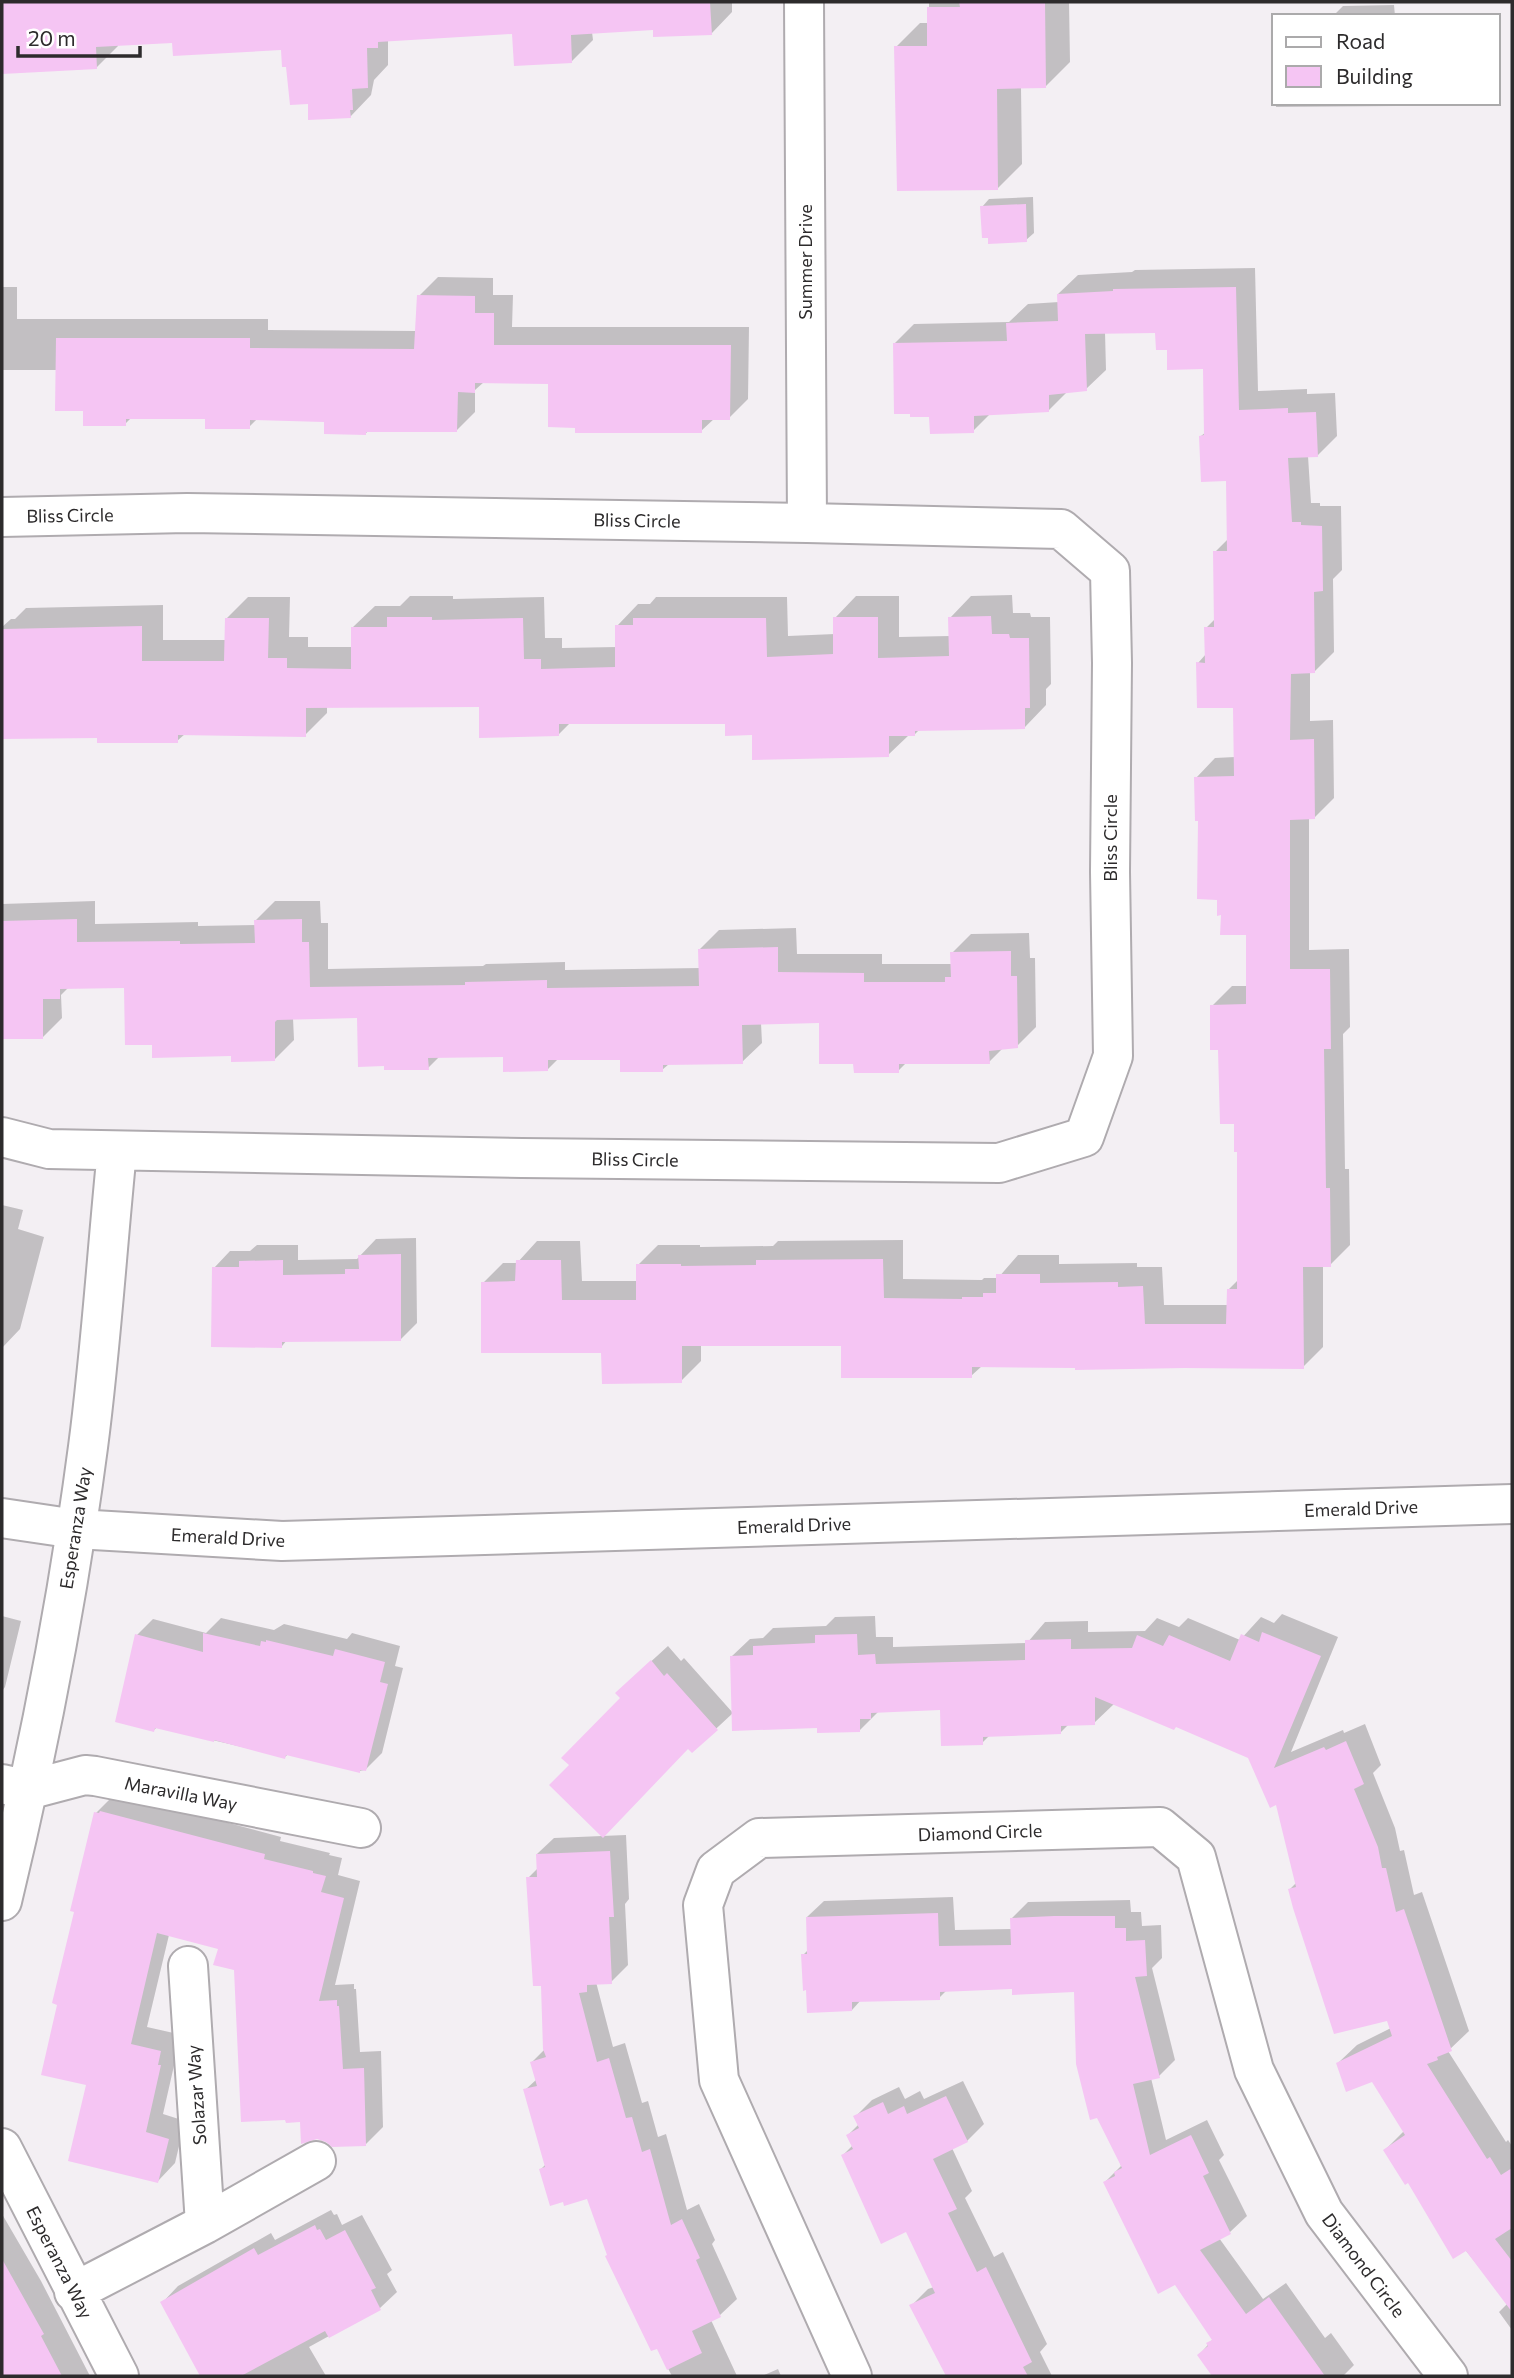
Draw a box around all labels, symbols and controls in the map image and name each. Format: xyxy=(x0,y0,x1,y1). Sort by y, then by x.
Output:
scale bar xyxy=(18,14,140,58)
legend xyxy=(1272,14,1500,105)
text: 20 m xyxy=(28,25,76,50)
text: Road xyxy=(1336,28,1385,53)
text: Building xyxy=(1336,63,1413,88)
street label: Summer Drive xyxy=(794,204,816,320)
street label: Bliss Circle xyxy=(26,503,114,527)
street label: Bliss Circle xyxy=(593,508,681,532)
street label: Bliss Circle xyxy=(1099,794,1121,882)
street label: Bliss Circle xyxy=(591,1147,679,1171)
street label: Esperanza Way xyxy=(54,1465,96,1591)
street label: Emerald Drive xyxy=(1304,1495,1418,1521)
street label: Emerald Drive xyxy=(737,1512,851,1538)
street label: Emerald Drive xyxy=(170,1523,286,1551)
street label: Maravilla Way xyxy=(123,1771,239,1815)
street label: Diamond Circle xyxy=(917,1819,1043,1845)
street label: Solazar Way xyxy=(182,2044,210,2146)
street label: Esperanza Way xyxy=(22,2202,98,2322)
street label: Diamond Circle xyxy=(1318,2209,1410,2321)

